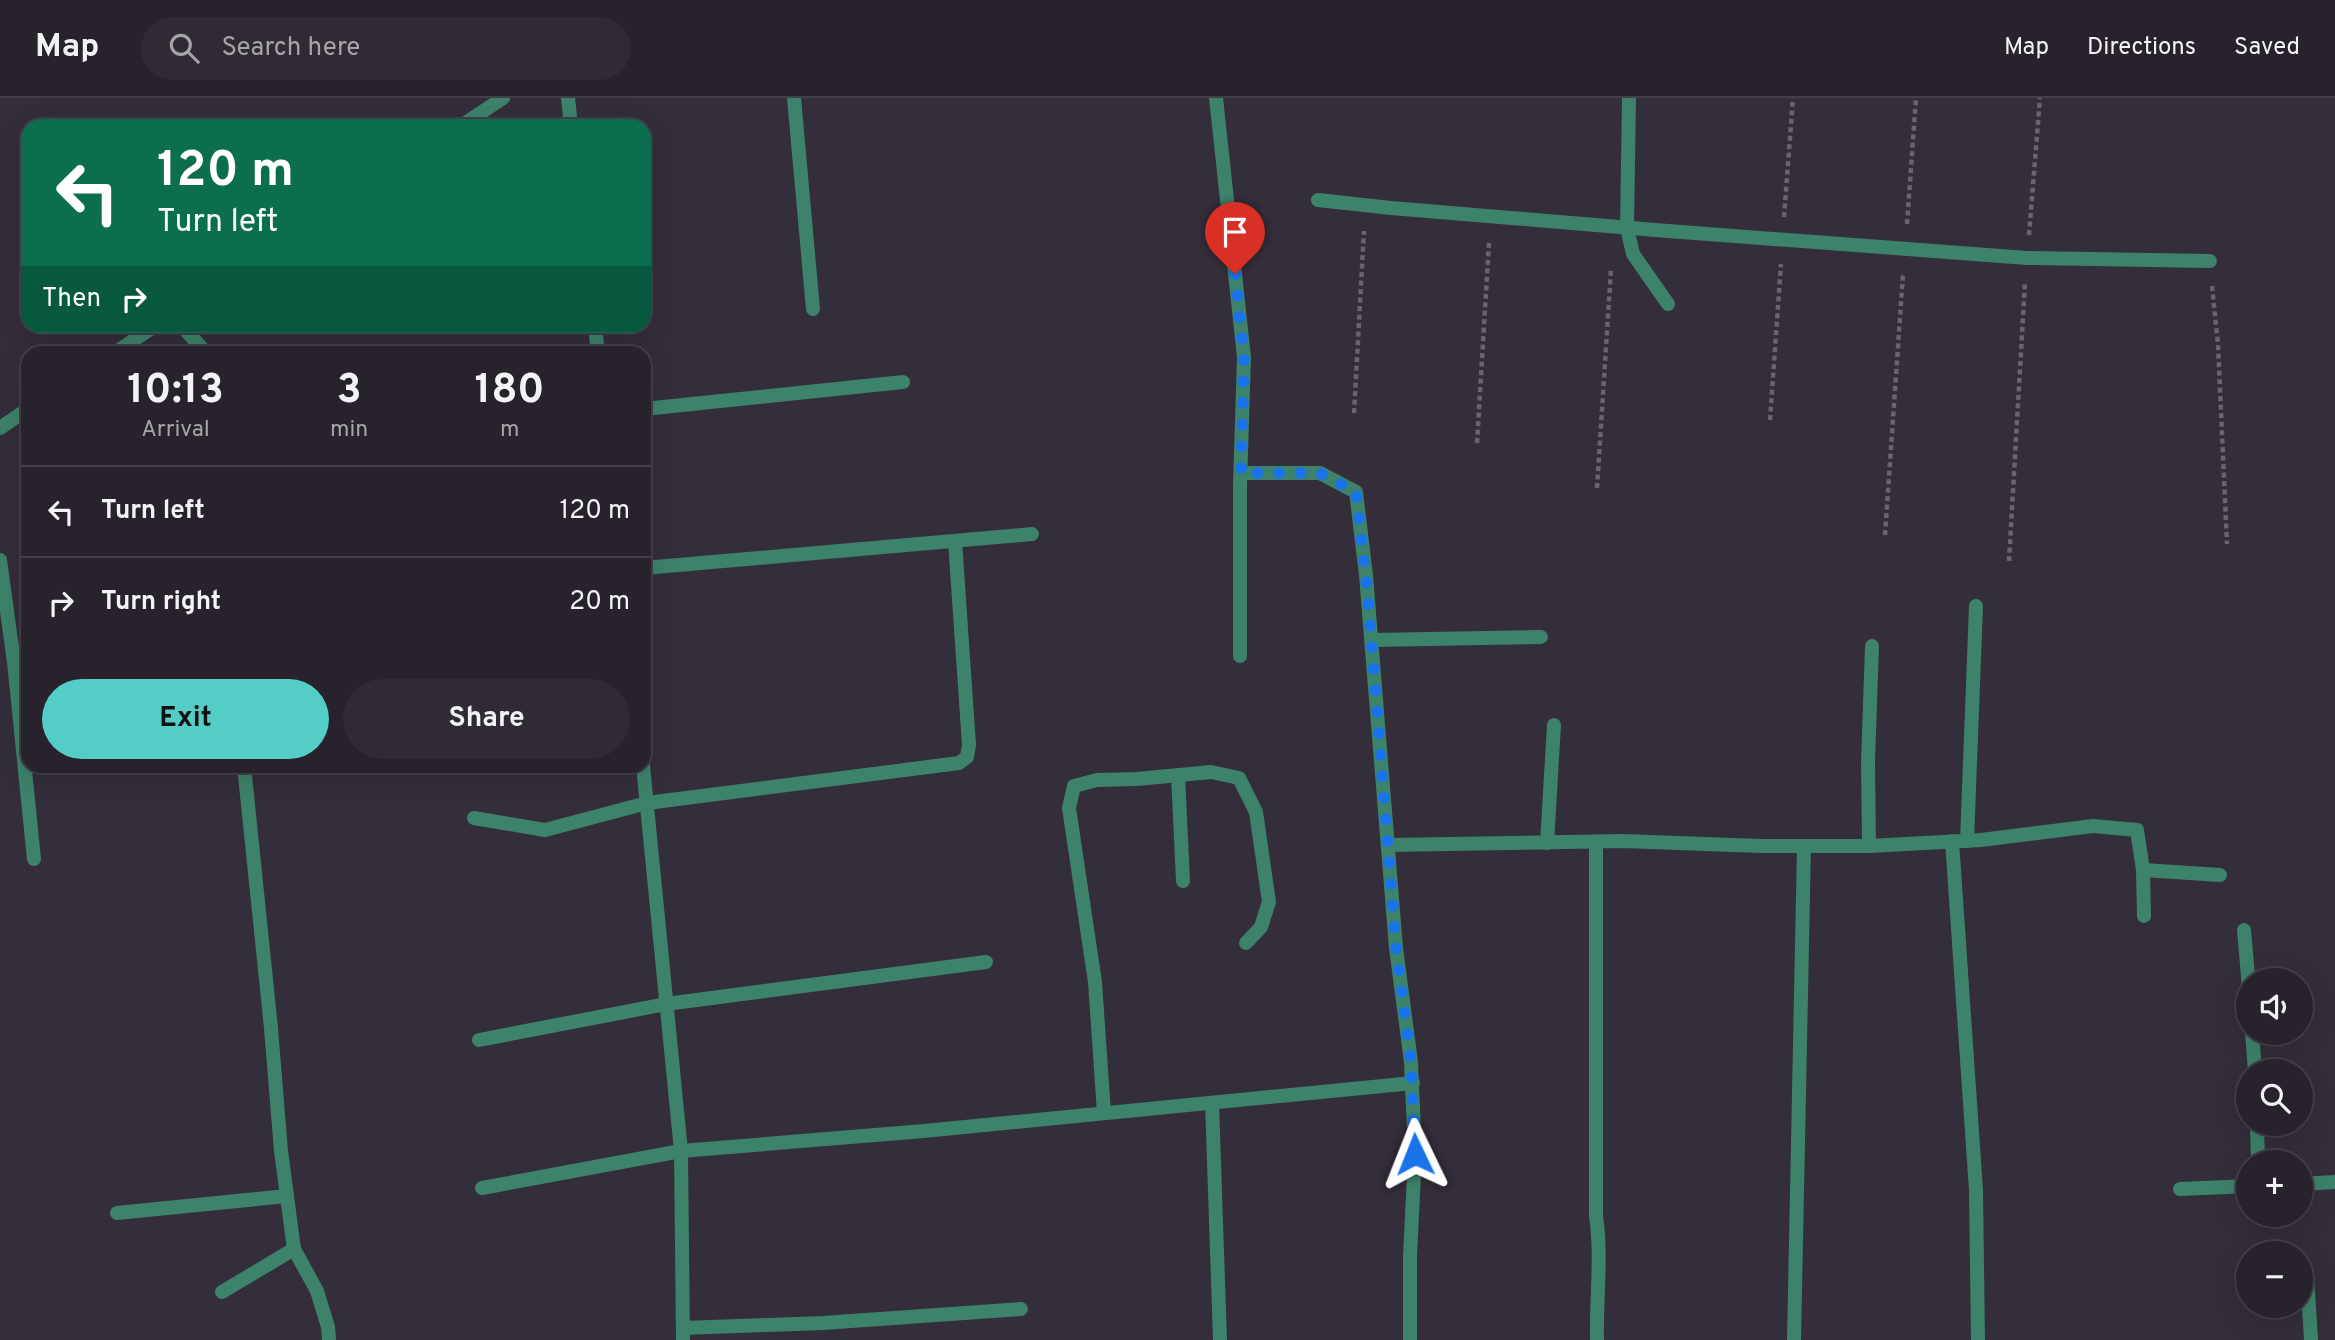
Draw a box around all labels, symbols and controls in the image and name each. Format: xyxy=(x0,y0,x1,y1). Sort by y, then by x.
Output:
search box xyxy=(141,17,631,80)
text: Map xyxy=(35,27,99,69)
icon: search xyxy=(165,29,203,67)
text: Search here xyxy=(221,32,360,65)
text: Map xyxy=(2004,33,2049,63)
text: Directions xyxy=(2087,33,2196,63)
text: Saved xyxy=(2234,33,2300,63)
text: 120 m xyxy=(157,142,294,204)
icon: left xyxy=(42,147,133,238)
pin xyxy=(1205,202,1265,274)
text: Turn left xyxy=(157,203,278,243)
icon: arrive xyxy=(1216,213,1254,251)
icon: right xyxy=(115,280,153,318)
text: Then xyxy=(42,283,101,316)
text: 10:13 xyxy=(127,365,224,418)
text: 3 xyxy=(337,365,362,418)
text: 180 xyxy=(475,365,545,418)
text: Arrival xyxy=(141,416,210,445)
text: min xyxy=(330,416,368,445)
text: m xyxy=(500,416,519,445)
icon: left xyxy=(42,493,80,531)
text: Turn left xyxy=(101,495,205,528)
text: 120 m xyxy=(560,495,630,528)
icon: right xyxy=(42,584,80,622)
text: Turn right xyxy=(101,586,221,619)
text: 20 m xyxy=(569,586,630,619)
button: Exit xyxy=(42,679,329,759)
button: Share xyxy=(343,679,630,759)
map controls xyxy=(2236,968,2313,1318)
button: sound xyxy=(2236,968,2313,1045)
button: search xyxy=(2236,1059,2313,1136)
position arrow xyxy=(1378,1117,1452,1191)
button: + xyxy=(2236,1150,2313,1227)
button: − xyxy=(2236,1241,2313,1318)

